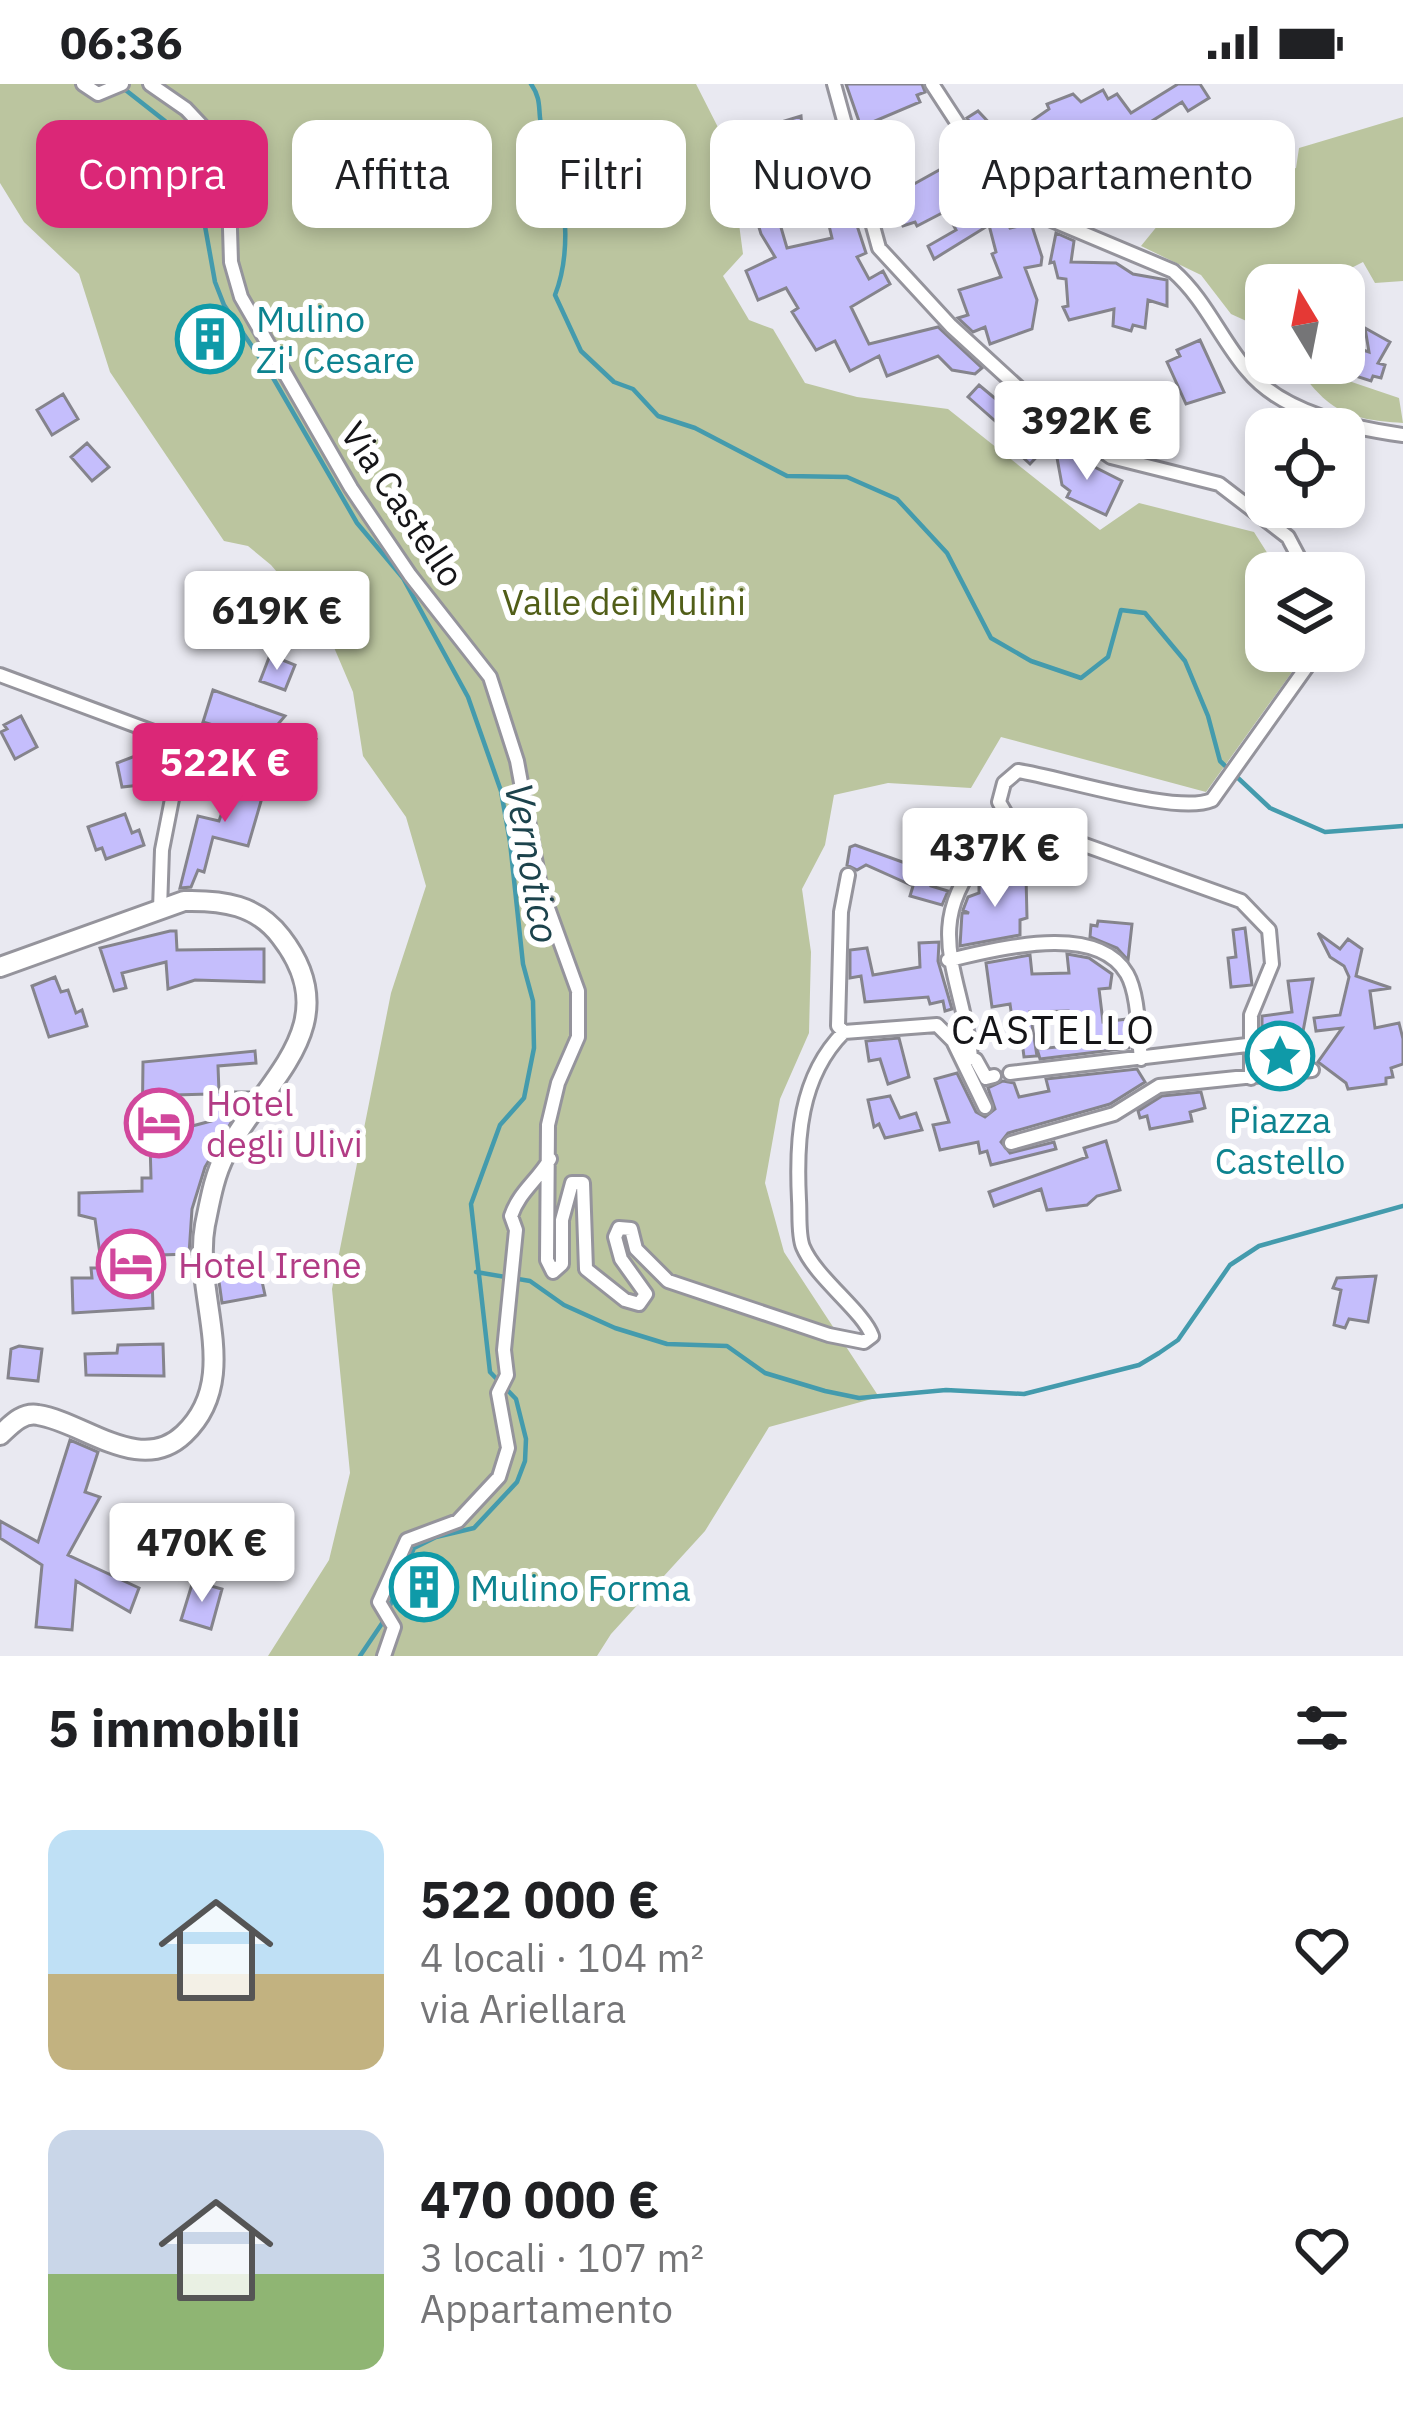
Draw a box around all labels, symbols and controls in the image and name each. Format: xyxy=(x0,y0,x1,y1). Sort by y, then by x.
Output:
text: 06:36 xyxy=(60,13,183,71)
chip: Compra xyxy=(36,120,268,228)
chip: Affitta xyxy=(292,120,492,228)
chip: Filtri xyxy=(516,120,686,228)
chip: Nuovo xyxy=(710,120,915,228)
chip: Appartamento xyxy=(939,120,1295,228)
north arrow xyxy=(1245,264,1365,384)
map controls xyxy=(1245,264,1365,672)
place label: Mulino Zi' Cesare xyxy=(256,295,415,383)
building icon: Mulino Zi' Cesare xyxy=(175,304,245,374)
pin: 392K € xyxy=(989,381,1185,483)
text: 392K € xyxy=(1021,394,1153,445)
button: locate xyxy=(1245,408,1365,528)
street label: Via Castello xyxy=(331,412,475,596)
button: layers xyxy=(1245,552,1365,672)
pin: 619K € xyxy=(179,571,375,673)
park label: Valle dei Mulini xyxy=(502,578,746,625)
text: 619K € xyxy=(211,584,343,635)
pin: 522K € xyxy=(127,723,323,825)
text: 522K € xyxy=(159,736,291,787)
water label: Vernotico xyxy=(494,779,572,947)
pin: 437K € xyxy=(897,808,1093,910)
text: 437K € xyxy=(929,821,1061,872)
district label: CASTELLO xyxy=(951,1004,1157,1055)
place icon: Piazza Castello xyxy=(1245,1021,1315,1091)
place label: Hotel degli Ulivi xyxy=(206,1079,363,1167)
hotel icon: Hotel degli Ulivi xyxy=(124,1088,194,1158)
place label: Piazza Castello xyxy=(1215,1096,1345,1184)
hotel icon: Hotel Irene xyxy=(96,1229,166,1299)
place label: Hotel Irene xyxy=(178,1241,362,1288)
pin: 470K € xyxy=(104,1503,300,1605)
text: 470K € xyxy=(136,1516,268,1567)
building icon: Mulino Forma xyxy=(389,1552,459,1622)
place label: Mulino Forma xyxy=(470,1564,691,1611)
text: 5 immobili xyxy=(48,1695,301,1761)
icon: filters xyxy=(1289,1695,1355,1761)
text: 522 000 € xyxy=(420,1866,660,1932)
icon: home xyxy=(144,1878,288,2022)
icon: heart xyxy=(1289,1917,1355,1983)
text: 4 locali · 104 m² xyxy=(420,1932,704,1983)
text: via Ariellara xyxy=(420,1983,626,2034)
text: 470 000 € xyxy=(420,2166,660,2232)
icon: home xyxy=(144,2178,288,2322)
icon: heart xyxy=(1289,2217,1355,2283)
text: 3 locali · 107 m² xyxy=(420,2232,704,2283)
text: Appartamento xyxy=(420,2283,673,2334)

